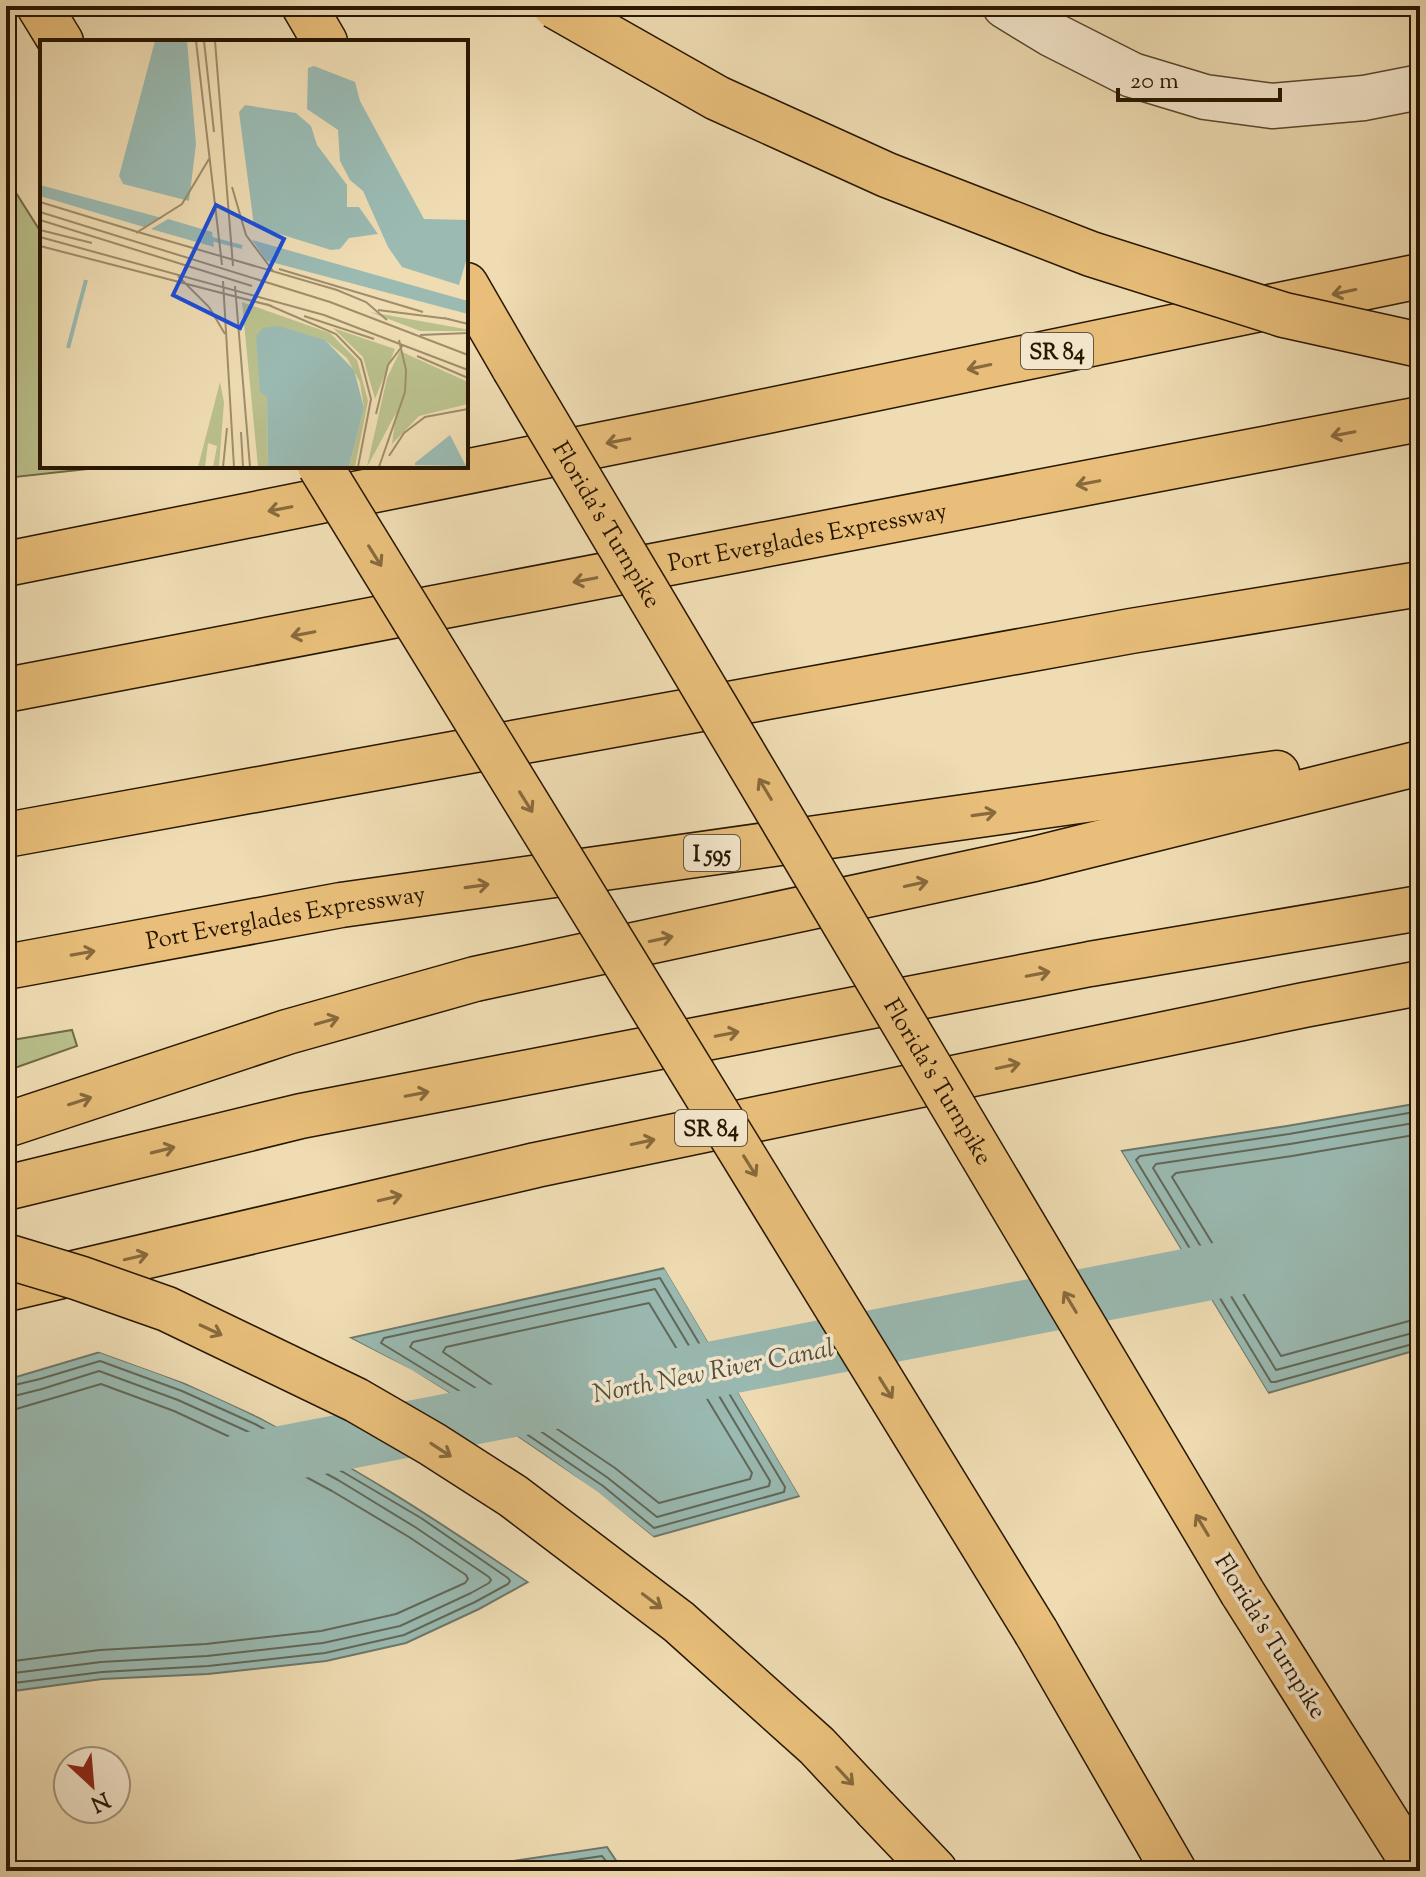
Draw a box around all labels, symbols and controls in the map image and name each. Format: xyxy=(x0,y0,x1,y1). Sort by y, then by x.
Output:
inset map xyxy=(40,40,468,468)
scale bar xyxy=(1118,52,1280,102)
text: 20 m xyxy=(1130,65,1179,99)
one-way arrow xyxy=(1331,285,1357,300)
road number: SR 84 xyxy=(1021,333,1093,369)
one-way arrow xyxy=(967,360,993,375)
one-way arrow xyxy=(1331,427,1357,442)
one-way arrow xyxy=(605,434,631,449)
street label: Florida's Turnpike xyxy=(542,436,668,615)
one-way arrow xyxy=(1076,476,1101,491)
street label: Port Everglades Expressway xyxy=(666,495,950,582)
one-way arrow xyxy=(268,502,294,517)
one-way arrow xyxy=(367,544,383,567)
one-way arrow xyxy=(573,573,599,588)
one-way arrow xyxy=(290,628,316,643)
one-way arrow xyxy=(757,778,772,802)
one-way arrow xyxy=(518,790,534,813)
one-way arrow xyxy=(971,806,996,821)
road number: I 595 xyxy=(684,835,740,871)
one-way arrow xyxy=(902,876,928,891)
street label: Port Everglades Expressway xyxy=(143,878,428,960)
one-way arrow xyxy=(464,878,489,893)
one-way arrow xyxy=(648,931,674,946)
one-way arrow xyxy=(69,944,95,959)
one-way arrow xyxy=(1024,966,1050,981)
street label: Florida's Turnpike xyxy=(874,993,999,1172)
one-way arrow xyxy=(314,1013,340,1028)
one-way arrow xyxy=(714,1025,740,1040)
one-way arrow xyxy=(994,1058,1020,1073)
one-way arrow xyxy=(404,1085,429,1100)
one-way arrow xyxy=(67,1092,92,1107)
road number: SR 84 xyxy=(675,1110,747,1146)
one-way arrow xyxy=(630,1134,656,1149)
one-way arrow xyxy=(150,1141,176,1156)
one-way arrow xyxy=(742,1154,758,1177)
one-way arrow xyxy=(376,1190,402,1205)
one-way arrow xyxy=(123,1249,149,1264)
one-way arrow xyxy=(1061,1291,1077,1314)
one-way arrow xyxy=(198,1323,222,1338)
water label: North New River Canal xyxy=(590,1331,837,1414)
one-way arrow xyxy=(878,1376,894,1399)
one-way arrow xyxy=(429,1442,452,1458)
one-way arrow xyxy=(1194,1514,1210,1537)
street label: Florida's Turnpike xyxy=(1205,1548,1334,1726)
one-way arrow xyxy=(641,1593,662,1610)
north arrow xyxy=(52,1745,132,1825)
one-way arrow xyxy=(835,1765,854,1785)
text: N xyxy=(84,1782,114,1819)

